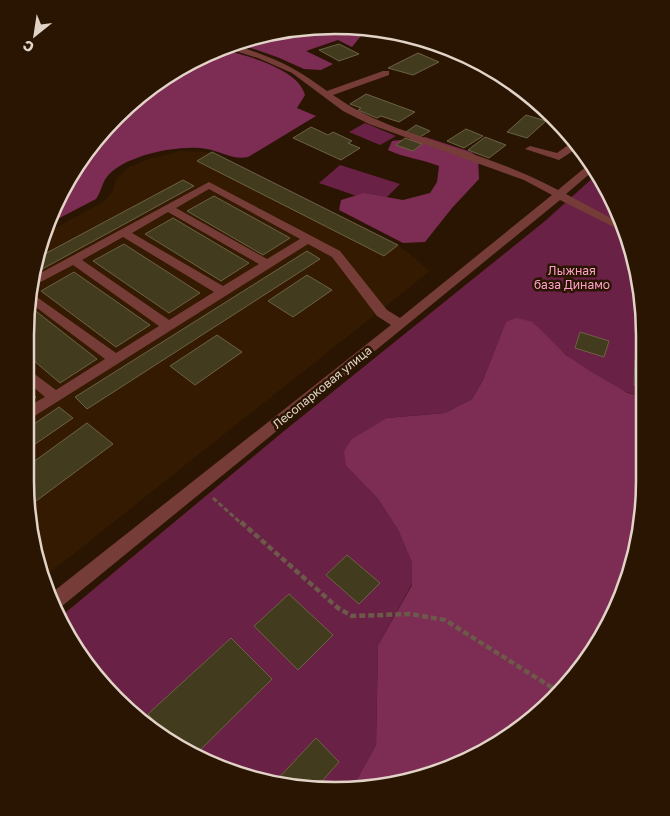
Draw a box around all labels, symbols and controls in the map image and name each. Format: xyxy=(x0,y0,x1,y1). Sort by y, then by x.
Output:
north arrow xyxy=(10,10,60,60)
text: С xyxy=(20,37,37,57)
park label: Лыжная база Динамо xyxy=(534,263,610,292)
street label: Лесопарковая улица xyxy=(269,342,375,432)

